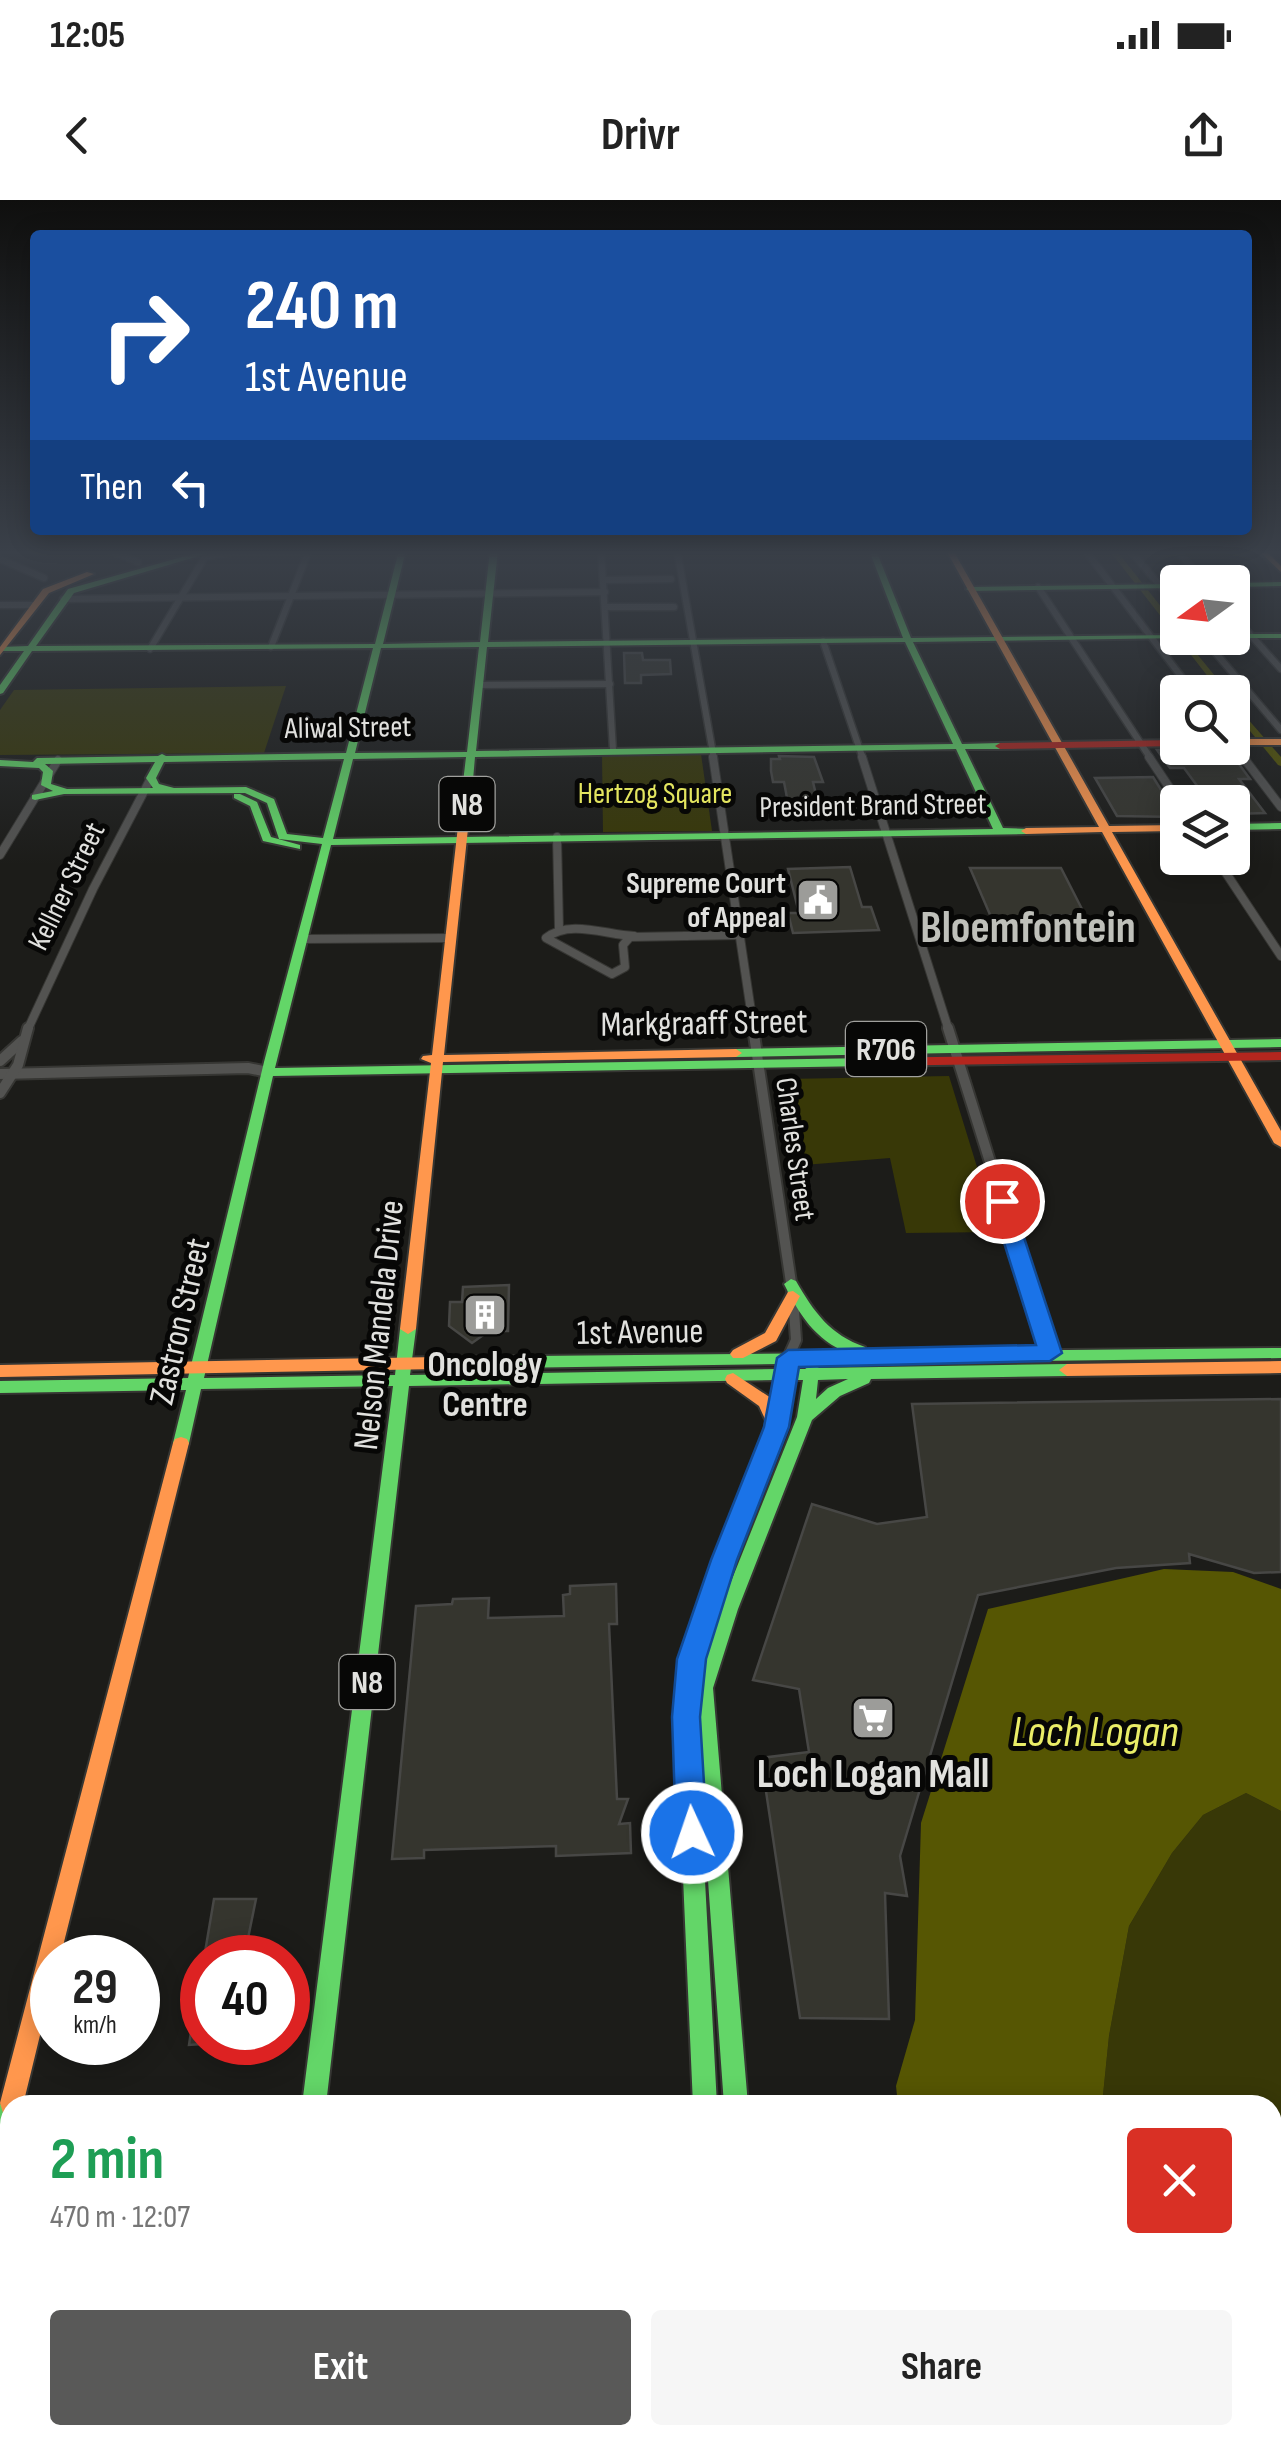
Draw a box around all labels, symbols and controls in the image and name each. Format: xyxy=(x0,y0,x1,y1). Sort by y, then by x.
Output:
text: 12:05 xyxy=(50,13,125,58)
icon: back xyxy=(50,108,105,163)
text: Drivr xyxy=(601,108,680,163)
icon: share xyxy=(1176,108,1231,163)
text: 240 m xyxy=(245,265,399,349)
icon: right xyxy=(80,270,210,400)
text: 1st Avenue xyxy=(245,350,408,405)
icon: left xyxy=(163,460,218,515)
text: Then xyxy=(80,465,143,510)
north arrow xyxy=(1160,565,1250,655)
map controls xyxy=(1160,565,1250,875)
button: search xyxy=(1160,675,1250,765)
street label: Aliwal Street xyxy=(283,709,412,747)
park label: Hertzog Square xyxy=(578,776,732,812)
road number: N8 xyxy=(440,777,494,831)
button: layers xyxy=(1160,785,1250,875)
street label: President Brand Street xyxy=(759,786,987,826)
street label: Kellner Street xyxy=(21,817,113,956)
place label: Supreme Court of Appeal xyxy=(626,866,786,936)
public building icon: Supreme Court of Appeal xyxy=(795,877,841,923)
district label: Bloemfontein xyxy=(920,901,1136,956)
street label: Markgraaff Street xyxy=(600,1000,808,1047)
road number: R706 xyxy=(846,1022,926,1076)
street label: Charles Street xyxy=(767,1075,823,1223)
pin xyxy=(960,1159,1045,1244)
icon: arrive xyxy=(975,1174,1030,1229)
street label: Nelson Mandela Drive xyxy=(345,1198,414,1452)
street label: Zastron Street xyxy=(140,1234,220,1409)
building icon: Oncology Centre xyxy=(462,1292,508,1338)
street label: 1st Avenue xyxy=(576,1310,704,1355)
place label: Oncology Centre xyxy=(428,1344,543,1427)
road number: N8 xyxy=(340,1655,394,1709)
supermarket icon: Loch Logan Mall xyxy=(850,1695,896,1741)
water label: Loch Logan xyxy=(1011,1705,1179,1760)
place label: Loch Logan Mall xyxy=(757,1749,989,1800)
position arrow xyxy=(640,1781,744,1885)
speed limit sign: 40 xyxy=(180,1935,310,2065)
text: 29 xyxy=(72,1958,118,2018)
text: km/h xyxy=(73,2010,117,2041)
text: 2 min xyxy=(50,2124,164,2196)
button: close xyxy=(1127,2128,1232,2233)
text: 470 m · 12:07 xyxy=(50,2198,190,2237)
button: Exit xyxy=(50,2310,631,2425)
button: Share xyxy=(651,2310,1232,2425)

